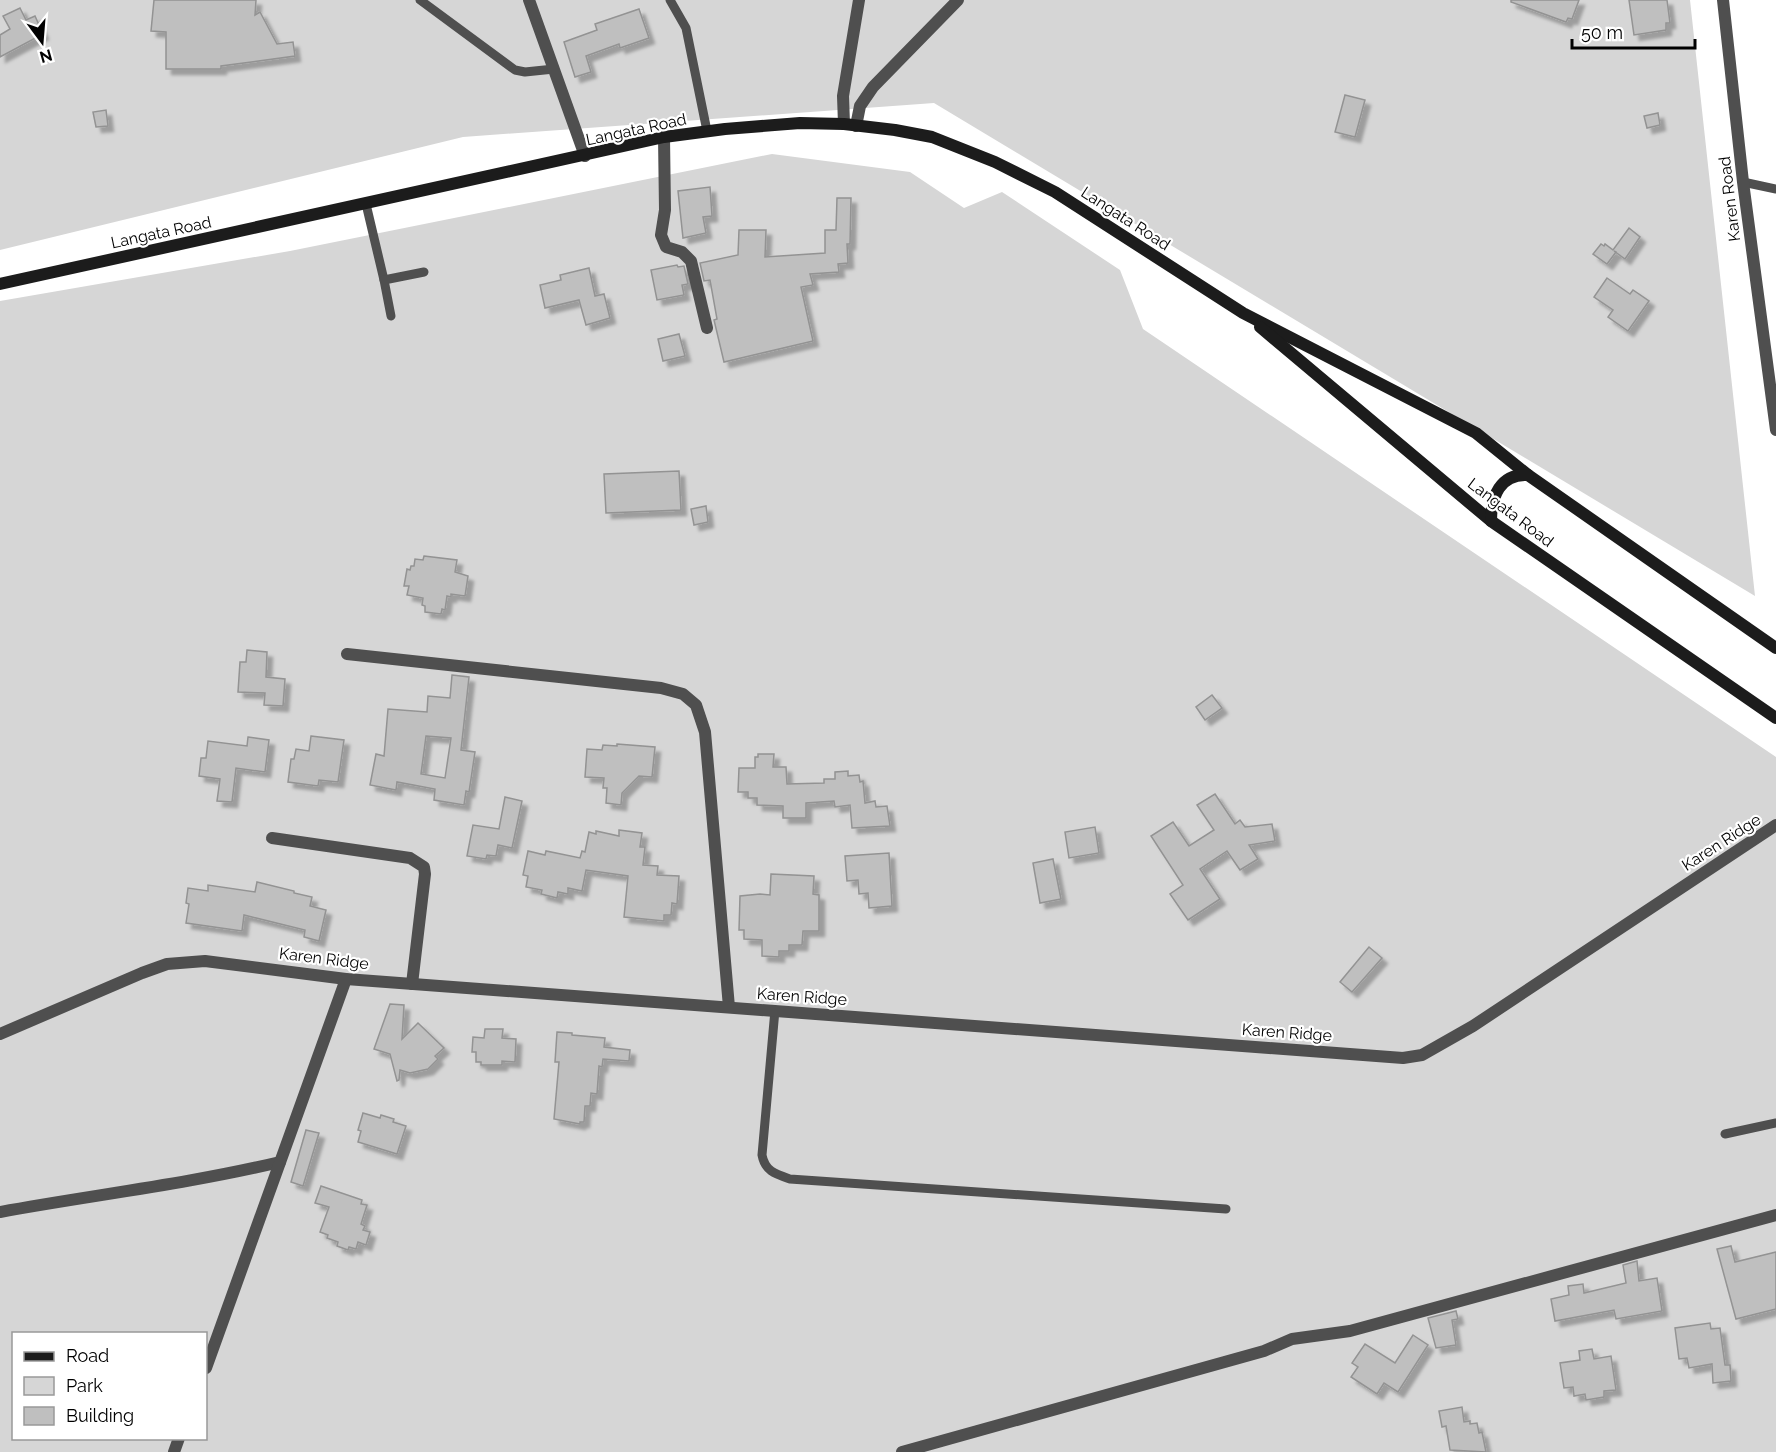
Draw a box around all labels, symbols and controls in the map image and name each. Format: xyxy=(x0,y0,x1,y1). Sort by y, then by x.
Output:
north arrow xyxy=(12,12,72,72)
scale bar xyxy=(1572,12,1695,50)
text: 50 m xyxy=(1581,22,1623,43)
text: N xyxy=(38,45,54,67)
street label: Langata Road xyxy=(584,110,688,149)
street label: Karen Road xyxy=(1715,155,1744,243)
street label: Langata Road xyxy=(1078,183,1174,254)
street label: Langata Road xyxy=(109,213,213,252)
street label: Langata Road xyxy=(1464,474,1557,551)
street label: Karen Ridge xyxy=(1678,810,1764,875)
street label: Karen Ridge xyxy=(278,944,370,973)
street label: Karen Ridge xyxy=(756,984,848,1009)
street label: Karen Ridge xyxy=(1241,1020,1333,1045)
legend xyxy=(12,1332,207,1440)
text: Road xyxy=(66,1345,109,1366)
text: Park xyxy=(66,1375,103,1396)
text: Building xyxy=(66,1405,134,1426)

